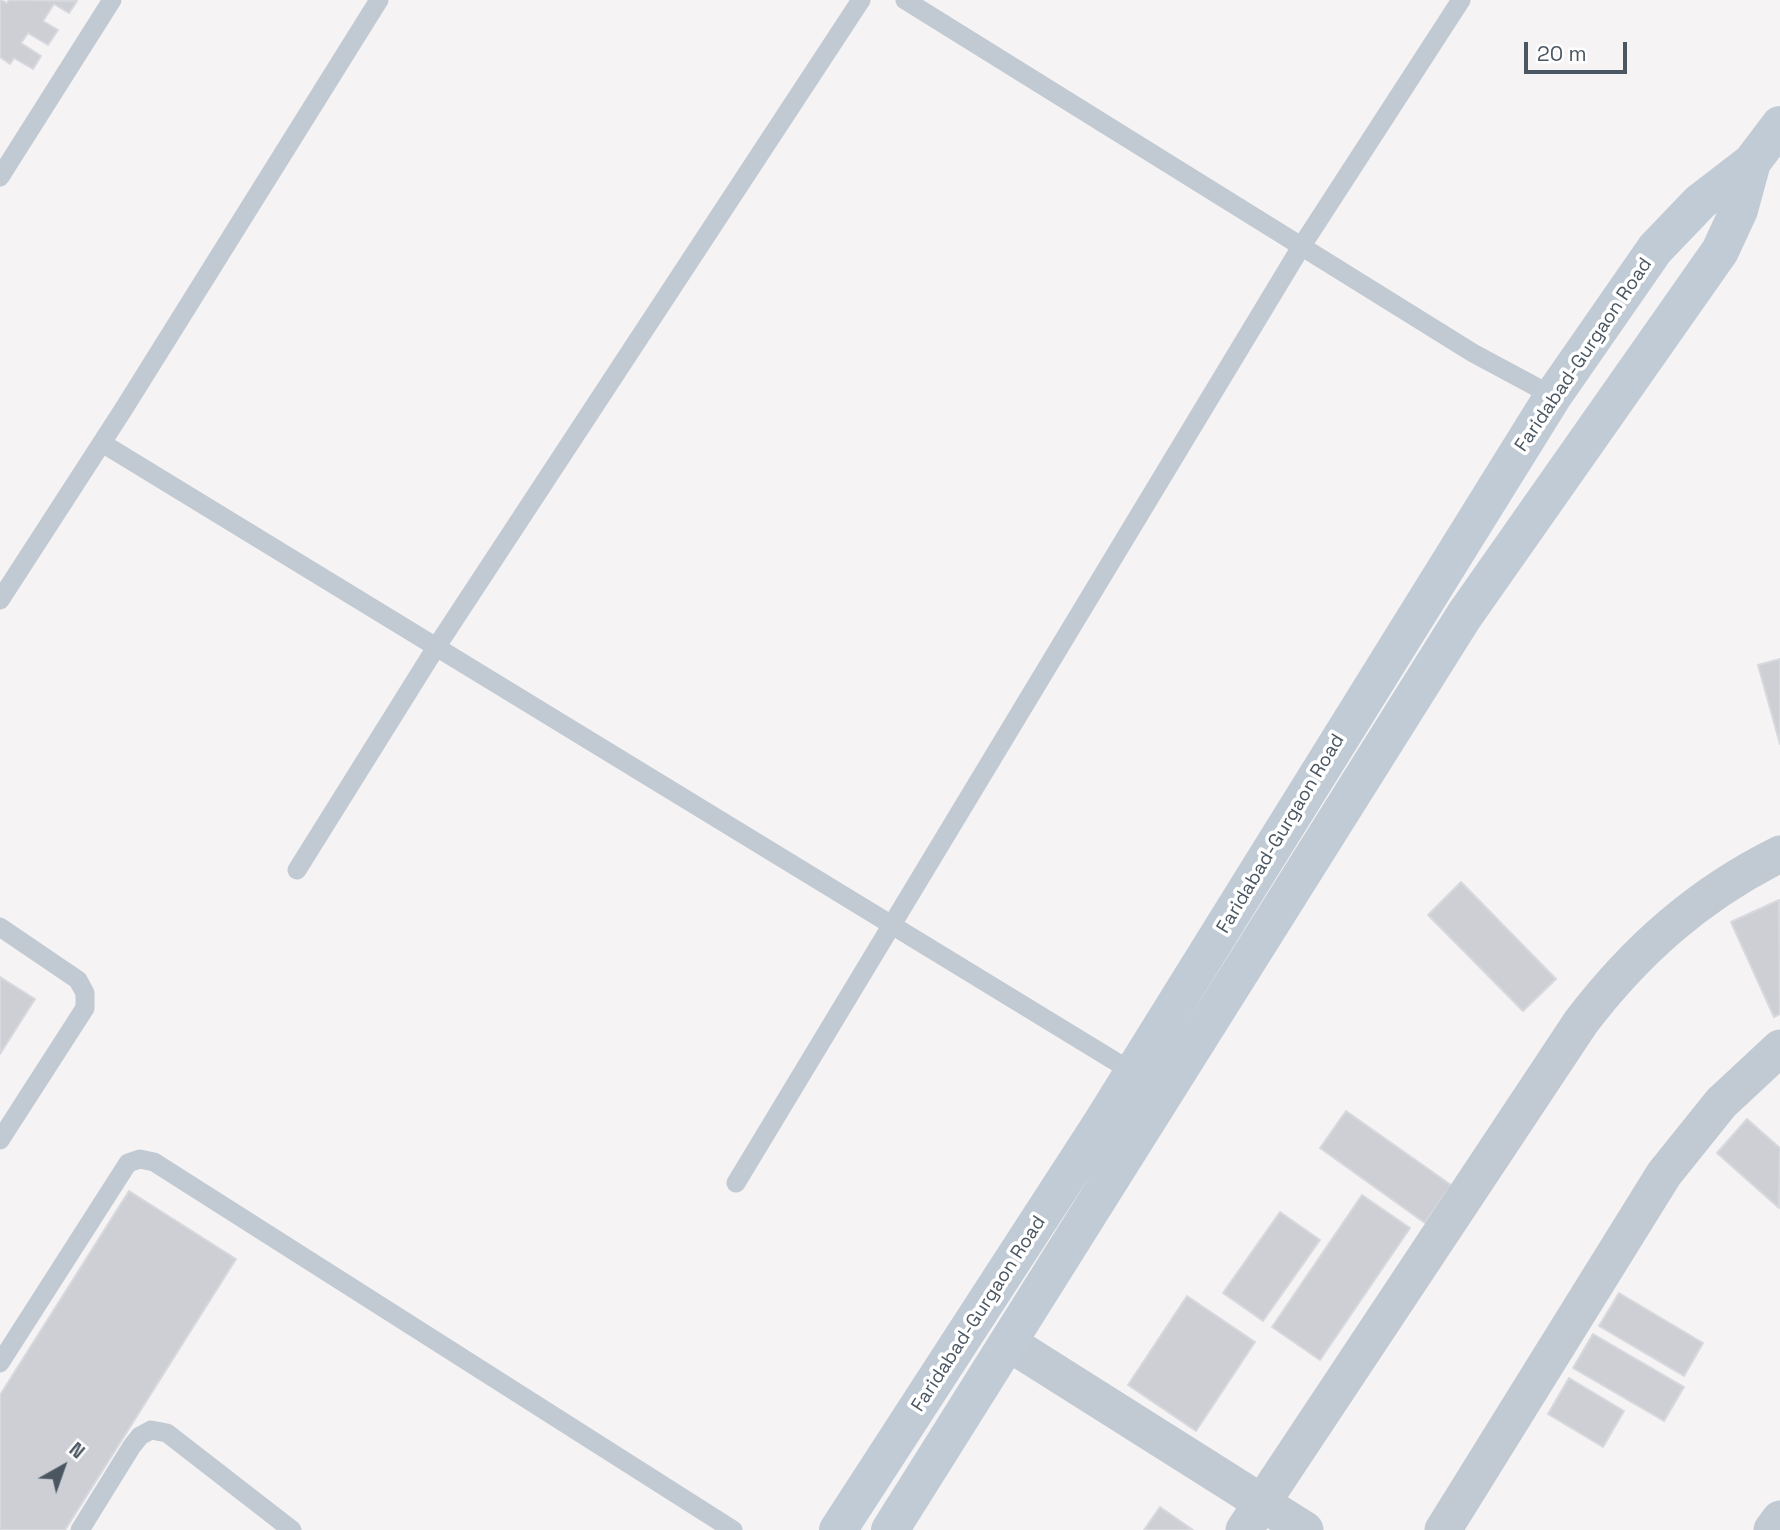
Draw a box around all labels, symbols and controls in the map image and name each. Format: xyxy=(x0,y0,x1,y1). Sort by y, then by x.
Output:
scale bar xyxy=(1528,28,1631,72)
text: 20 m xyxy=(1537,40,1587,67)
street label: Faridabad-Gurgaon Road xyxy=(1511,254,1657,456)
street label: Faridabad-Gurgaon Road xyxy=(1212,730,1350,938)
street label: Faridabad-Gurgaon Road xyxy=(907,1212,1051,1416)
north arrow xyxy=(28,1432,98,1502)
text: N xyxy=(64,1437,90,1464)

